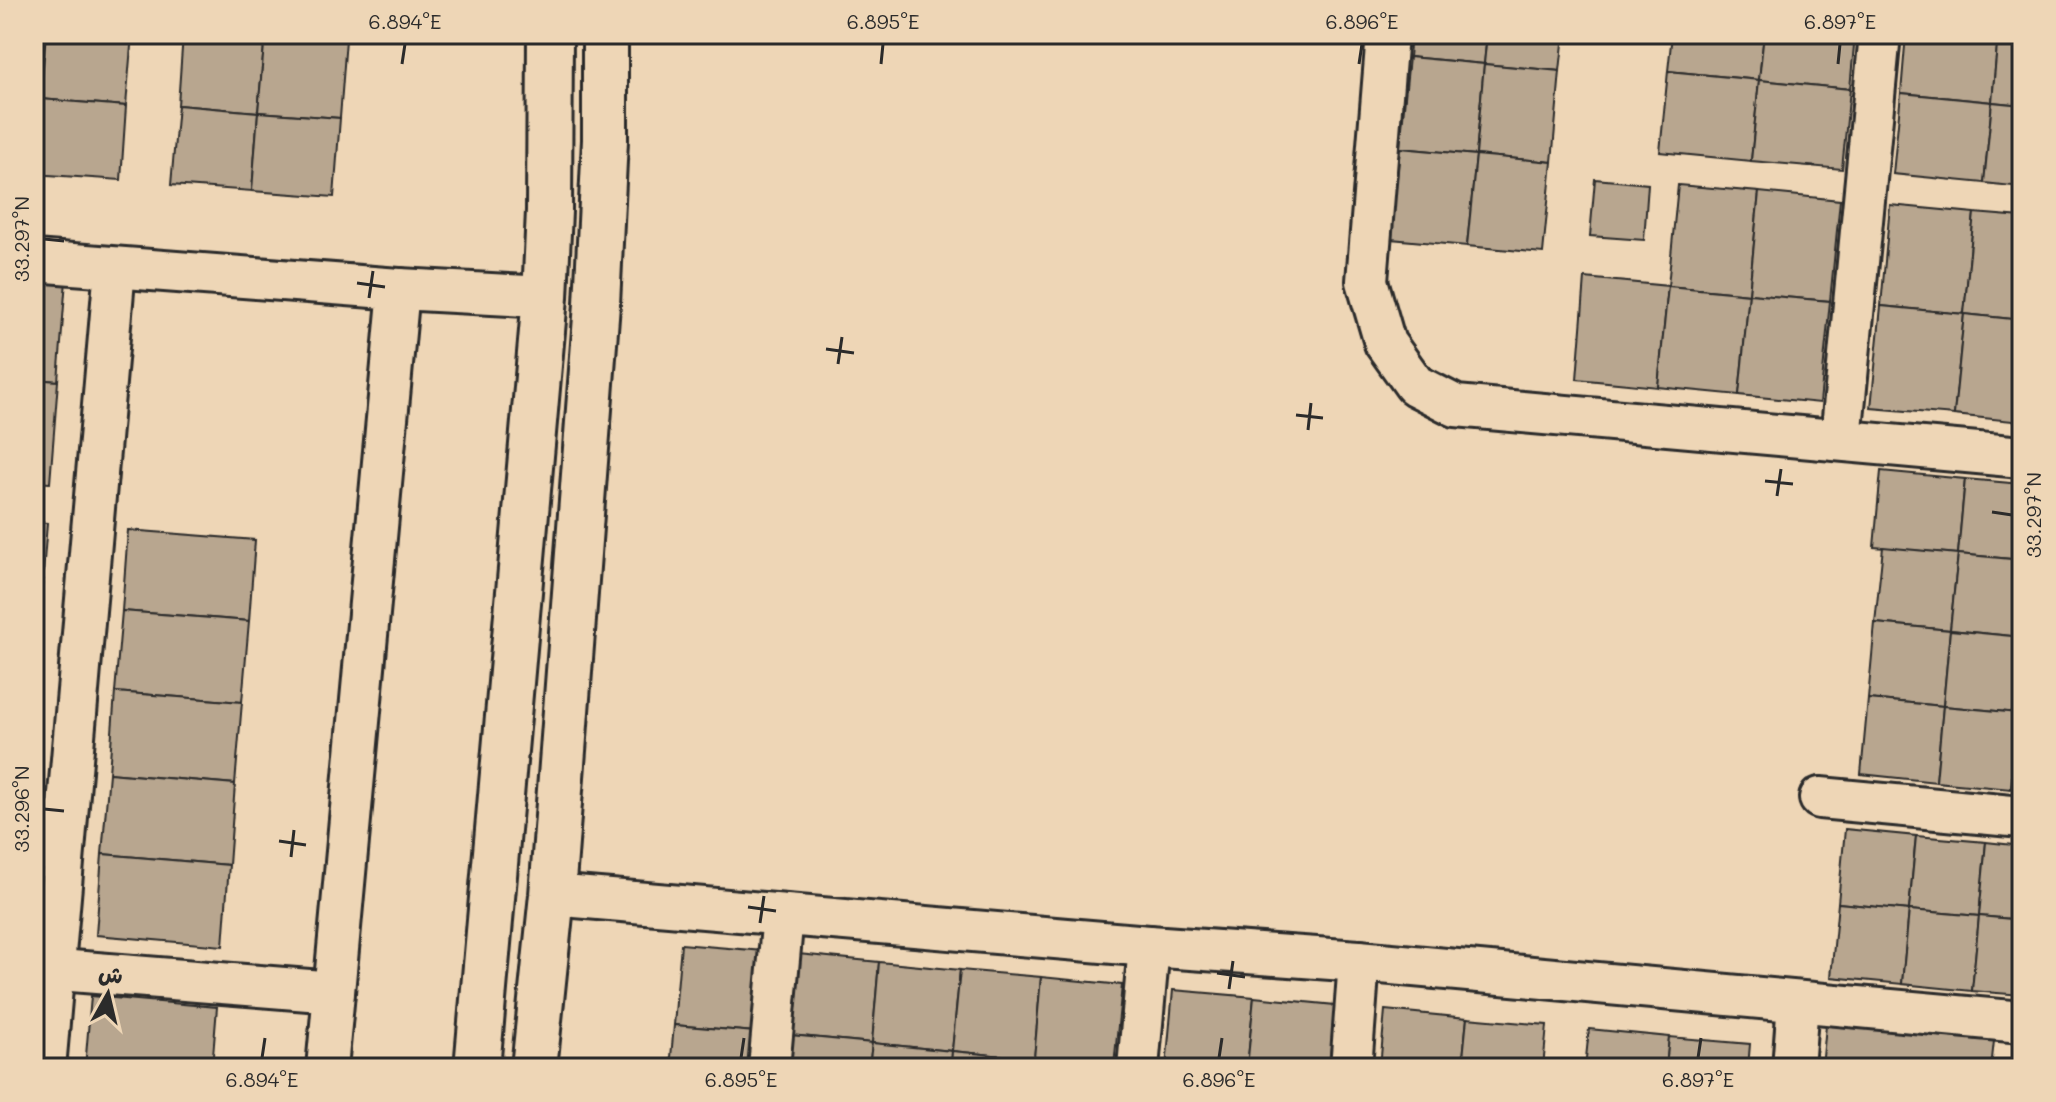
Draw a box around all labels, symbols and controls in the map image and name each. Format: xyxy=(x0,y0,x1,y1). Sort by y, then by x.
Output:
text: 6.894°E xyxy=(369,8,441,34)
text: 6.895°E xyxy=(847,8,919,34)
text: 6.896°E xyxy=(1325,8,1399,34)
text: 6.897°E xyxy=(1804,8,1876,34)
text: 33.297°N xyxy=(8,196,34,282)
text: 33.297°N xyxy=(2020,472,2046,558)
text: 33.296°N xyxy=(8,766,34,852)
north arrow xyxy=(68,954,148,1034)
text: ش xyxy=(97,958,125,990)
text: 6.894°E xyxy=(226,1066,298,1092)
text: 6.895°E xyxy=(705,1066,777,1092)
text: 6.896°E xyxy=(1182,1066,1256,1092)
text: 6.897°E xyxy=(1662,1066,1734,1092)

